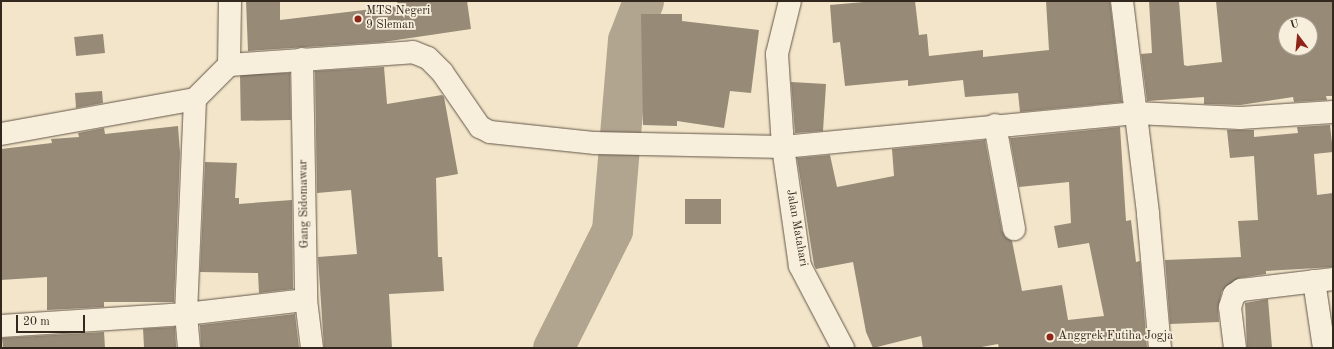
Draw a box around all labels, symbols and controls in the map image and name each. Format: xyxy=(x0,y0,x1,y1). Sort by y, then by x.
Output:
place label: MTS Negeri 9 Sleman xyxy=(366,5,430,33)
marker: MTS Negeri 9 Sleman xyxy=(353,14,363,24)
north arrow xyxy=(1278,16,1318,56)
text: U xyxy=(1289,18,1301,31)
street label: Gang Sidomawar xyxy=(297,160,313,248)
street label: Jalan Matahari xyxy=(782,188,810,268)
scale bar xyxy=(18,307,87,333)
text: 20 m xyxy=(23,316,50,328)
place label: Anggrek Futiha Jogja xyxy=(1058,330,1173,344)
marker: Anggrek Futiha Jogja xyxy=(1045,332,1055,342)

